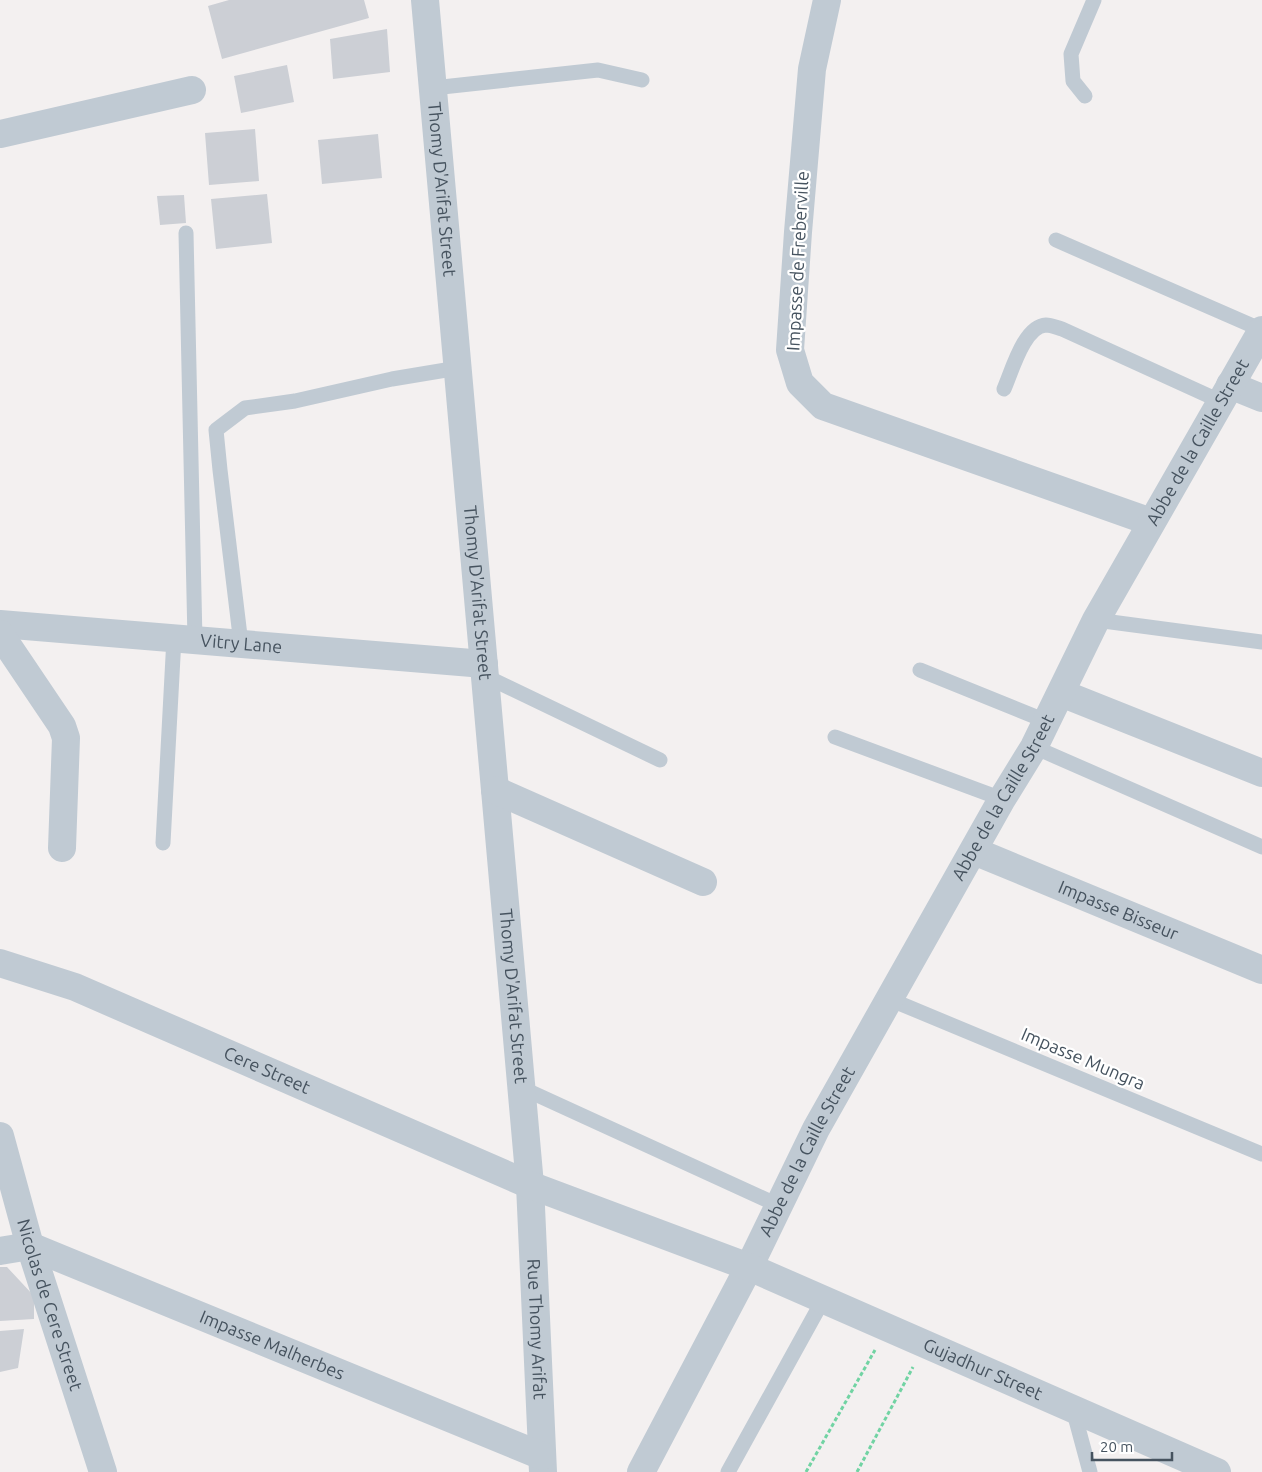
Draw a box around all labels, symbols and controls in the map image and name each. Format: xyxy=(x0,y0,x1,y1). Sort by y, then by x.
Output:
street label: Thomy D'Arifat Street xyxy=(425,101,460,277)
street label: Impasse de Freberville xyxy=(782,170,812,352)
street label: Abbe de la Caille Street xyxy=(1141,355,1252,528)
street label: Thomy D'Arifat Street xyxy=(461,504,496,681)
street label: Vitry Lane xyxy=(199,630,283,656)
street label: Abbe de la Caille Street xyxy=(947,711,1057,884)
street label: Impasse Bisseur xyxy=(1056,876,1182,943)
street label: Thomy D'Arifat Street xyxy=(497,908,532,1084)
street label: Impasse Mungra xyxy=(1019,1023,1148,1093)
street label: Cere Street xyxy=(221,1042,313,1097)
street label: Abbe de la Caille Street xyxy=(755,1063,858,1239)
street label: Nicolas de Cere Street xyxy=(14,1217,87,1393)
street label: Rue Thomy Arifat xyxy=(524,1258,551,1400)
street label: Impasse Malherbes xyxy=(197,1306,348,1383)
street label: Gujadhur Street xyxy=(920,1334,1046,1403)
scale bar xyxy=(1092,1430,1172,1462)
text: 20 m xyxy=(1100,1438,1133,1455)

